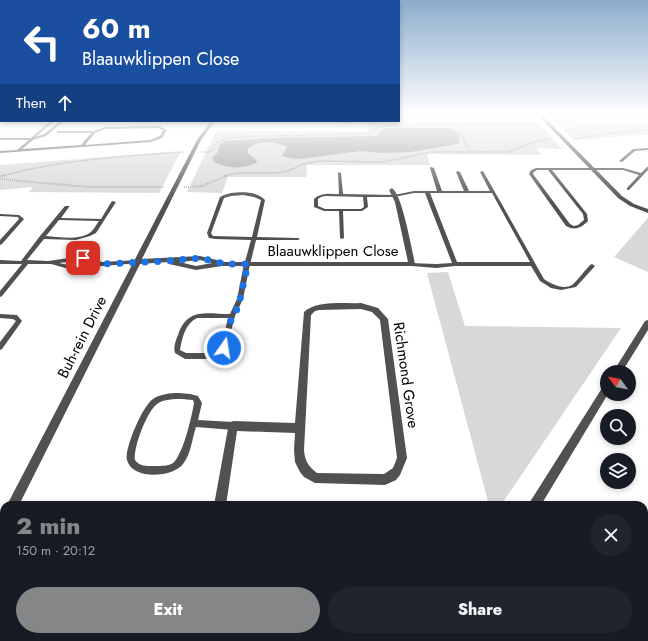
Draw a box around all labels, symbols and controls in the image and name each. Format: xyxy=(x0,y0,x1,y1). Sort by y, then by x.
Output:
text: 60 m xyxy=(82,8,151,49)
icon: left xyxy=(16,16,68,68)
text: Blaauwklippen Close xyxy=(82,46,239,72)
text: Then xyxy=(16,92,46,114)
icon: ahead xyxy=(54,92,76,114)
street label: Blaauwklippen Close xyxy=(267,240,399,262)
pin xyxy=(66,241,100,275)
icon: arrive xyxy=(72,247,94,269)
street label: Buh-rein Drive xyxy=(52,292,112,382)
street label: Richmond Grove xyxy=(388,321,424,430)
position arrow xyxy=(203,327,245,369)
north arrow xyxy=(600,365,636,401)
map controls xyxy=(600,365,636,489)
button: search xyxy=(600,409,636,445)
button: layers xyxy=(600,453,636,489)
text: 2 min xyxy=(16,508,80,543)
button: close xyxy=(590,514,632,556)
text: 150 m · 20:12 xyxy=(16,541,95,560)
button: Exit xyxy=(16,587,320,633)
button: Share xyxy=(328,587,632,633)

